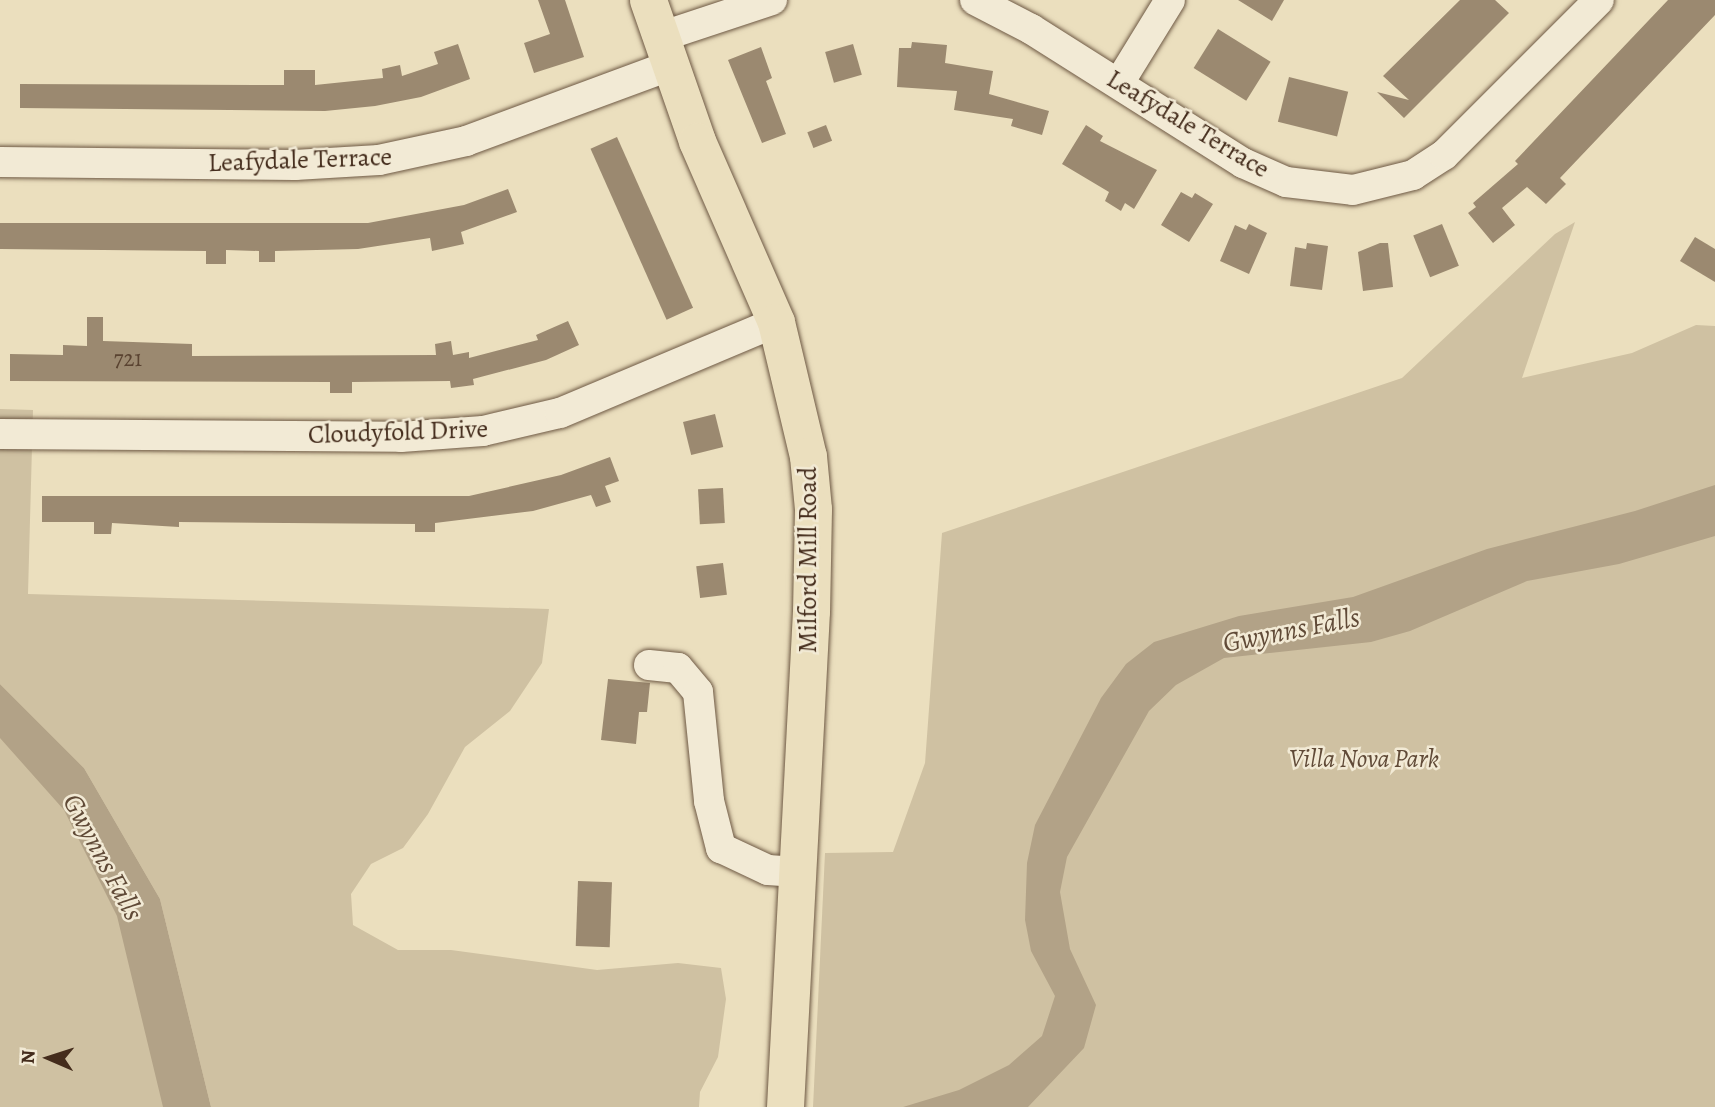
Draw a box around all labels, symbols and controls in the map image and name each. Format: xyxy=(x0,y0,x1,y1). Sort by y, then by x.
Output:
street label: Leafydale Terrace xyxy=(1101,63,1275,185)
street label: Leafydale Terrace xyxy=(207,141,393,179)
house number: 721 xyxy=(114,345,142,373)
street label: Cloudyfold Drive xyxy=(307,413,489,451)
street label: Milford Mill Road xyxy=(792,467,824,653)
water label: Gwynns Falls xyxy=(1220,600,1362,660)
park label: Villa Nova Park xyxy=(1289,743,1439,775)
water label: Gwynns Falls xyxy=(56,788,150,926)
north arrow xyxy=(14,1023,84,1093)
text: N xyxy=(15,1049,41,1064)

